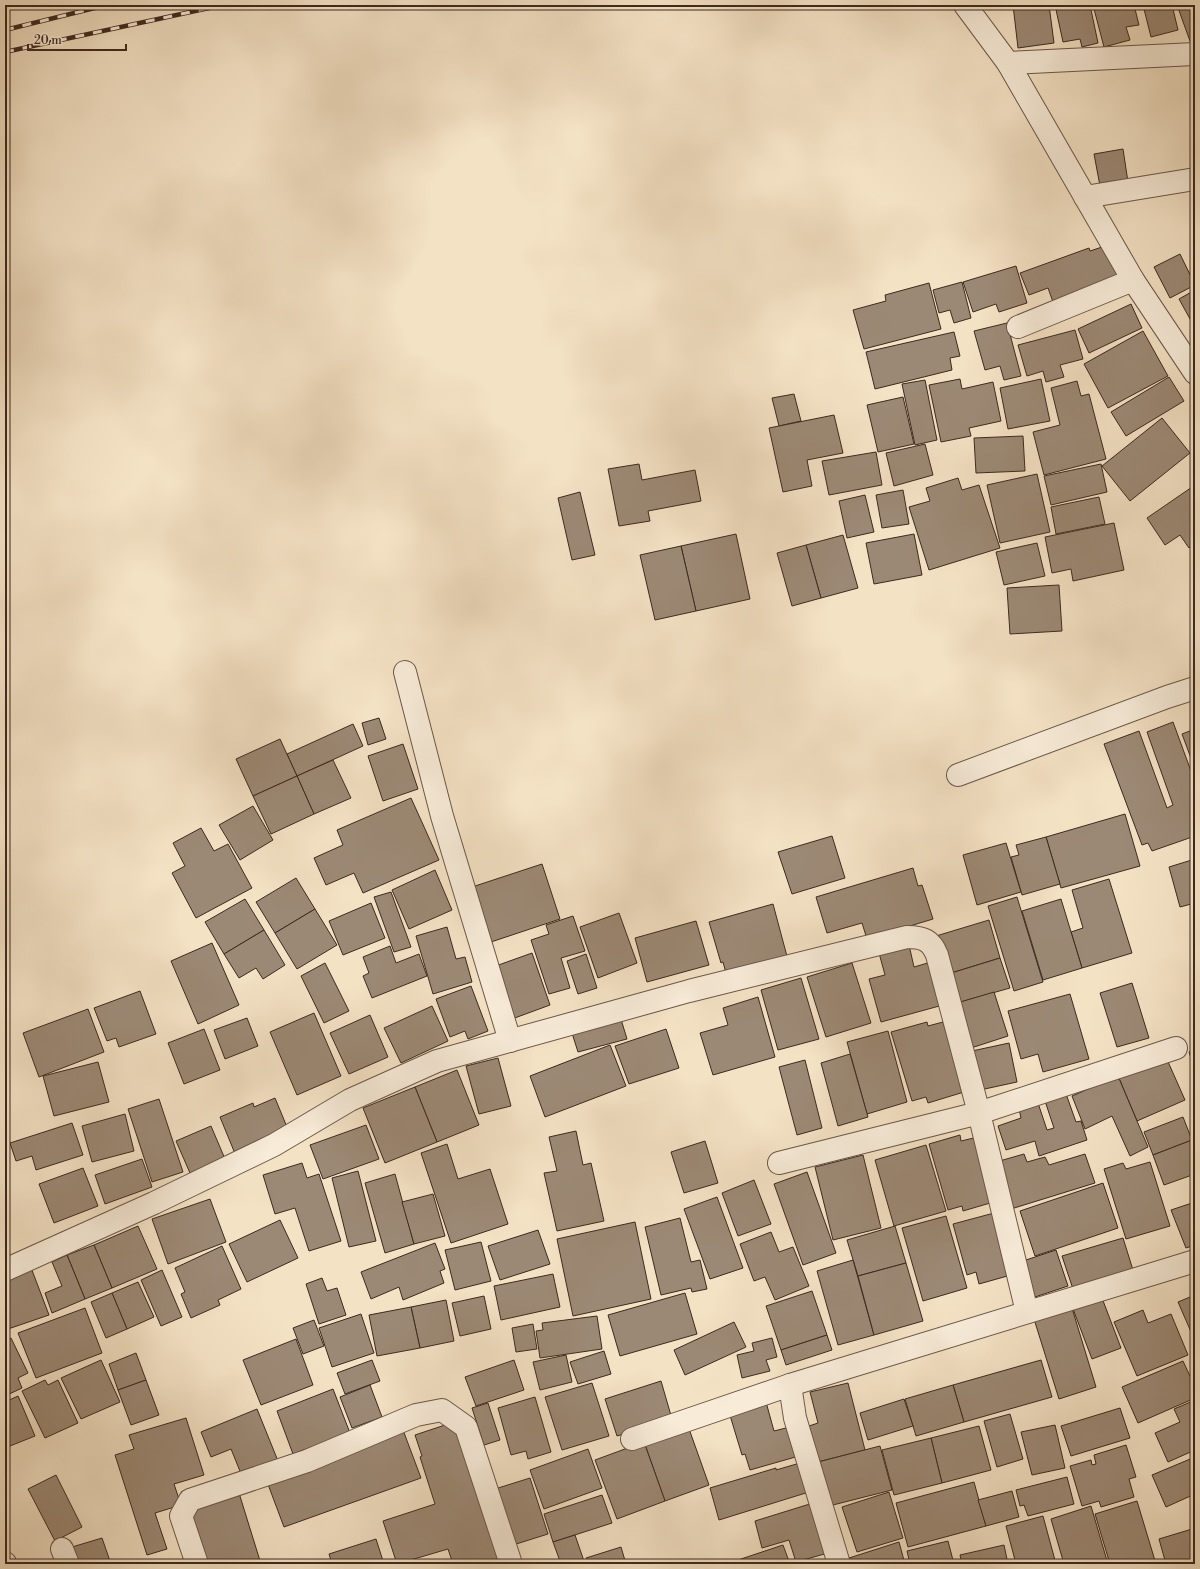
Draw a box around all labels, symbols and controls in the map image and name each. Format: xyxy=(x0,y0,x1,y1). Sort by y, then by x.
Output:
scale bar xyxy=(28,26,126,52)
text: 20 m xyxy=(34,33,62,48)

